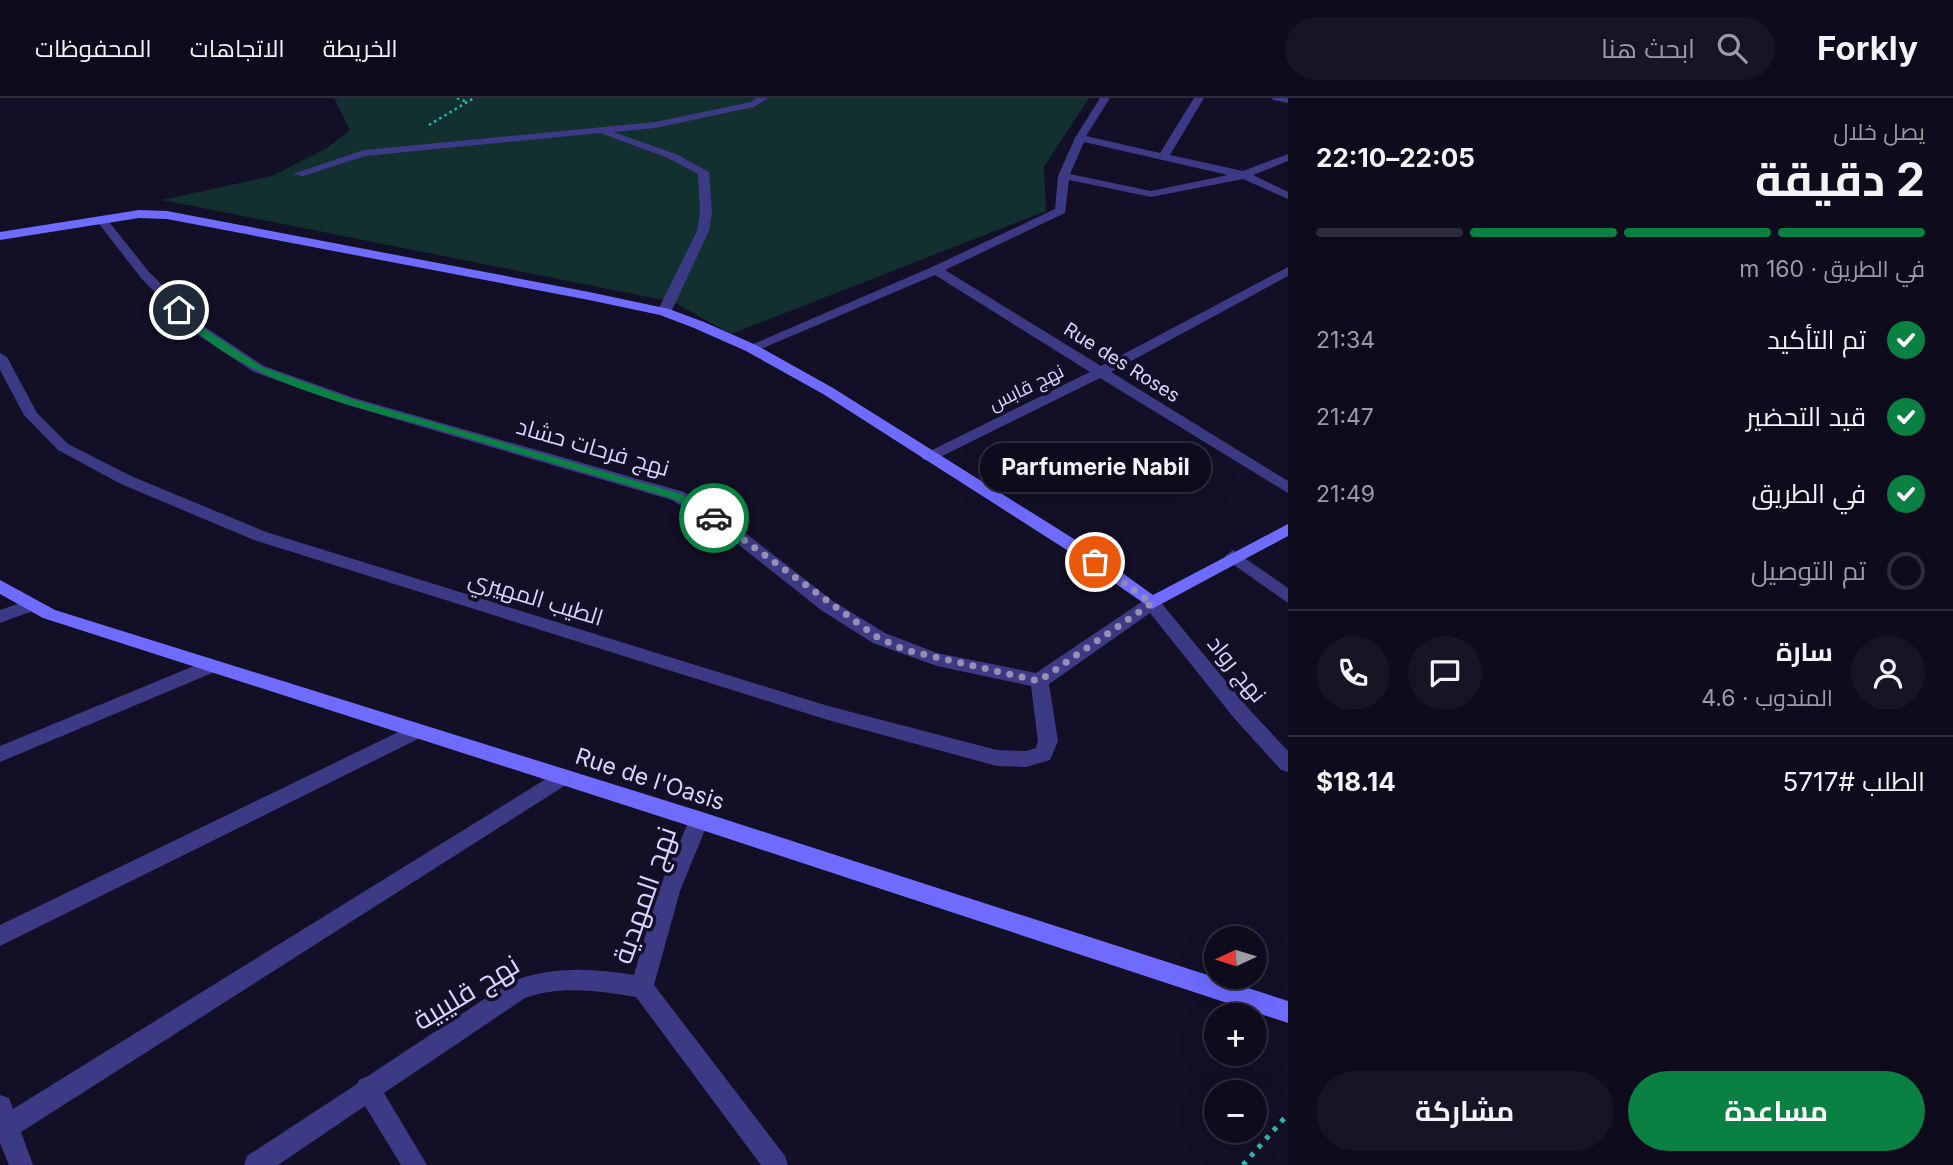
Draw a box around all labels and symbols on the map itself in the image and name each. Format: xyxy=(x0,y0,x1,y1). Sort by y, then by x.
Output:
pin xyxy=(149,280,209,340)
street label: Rue des Roses xyxy=(1059,318,1184,407)
street label: نهج قابس xyxy=(985,359,1068,417)
street label: نهج فرحات حشاد xyxy=(513,412,673,484)
callout: Parfumerie Nabil xyxy=(979,443,1210,492)
courier xyxy=(679,483,749,553)
pin xyxy=(1065,532,1125,592)
street label: الطيب المهيري xyxy=(464,564,607,636)
street label: نهج رواد xyxy=(1200,630,1272,709)
street label: Rue de l'Oasis xyxy=(572,742,728,816)
street label: نهج المهدية xyxy=(605,822,685,969)
north arrow xyxy=(1204,926,1267,989)
street label: نهج قليبية xyxy=(407,947,526,1039)

